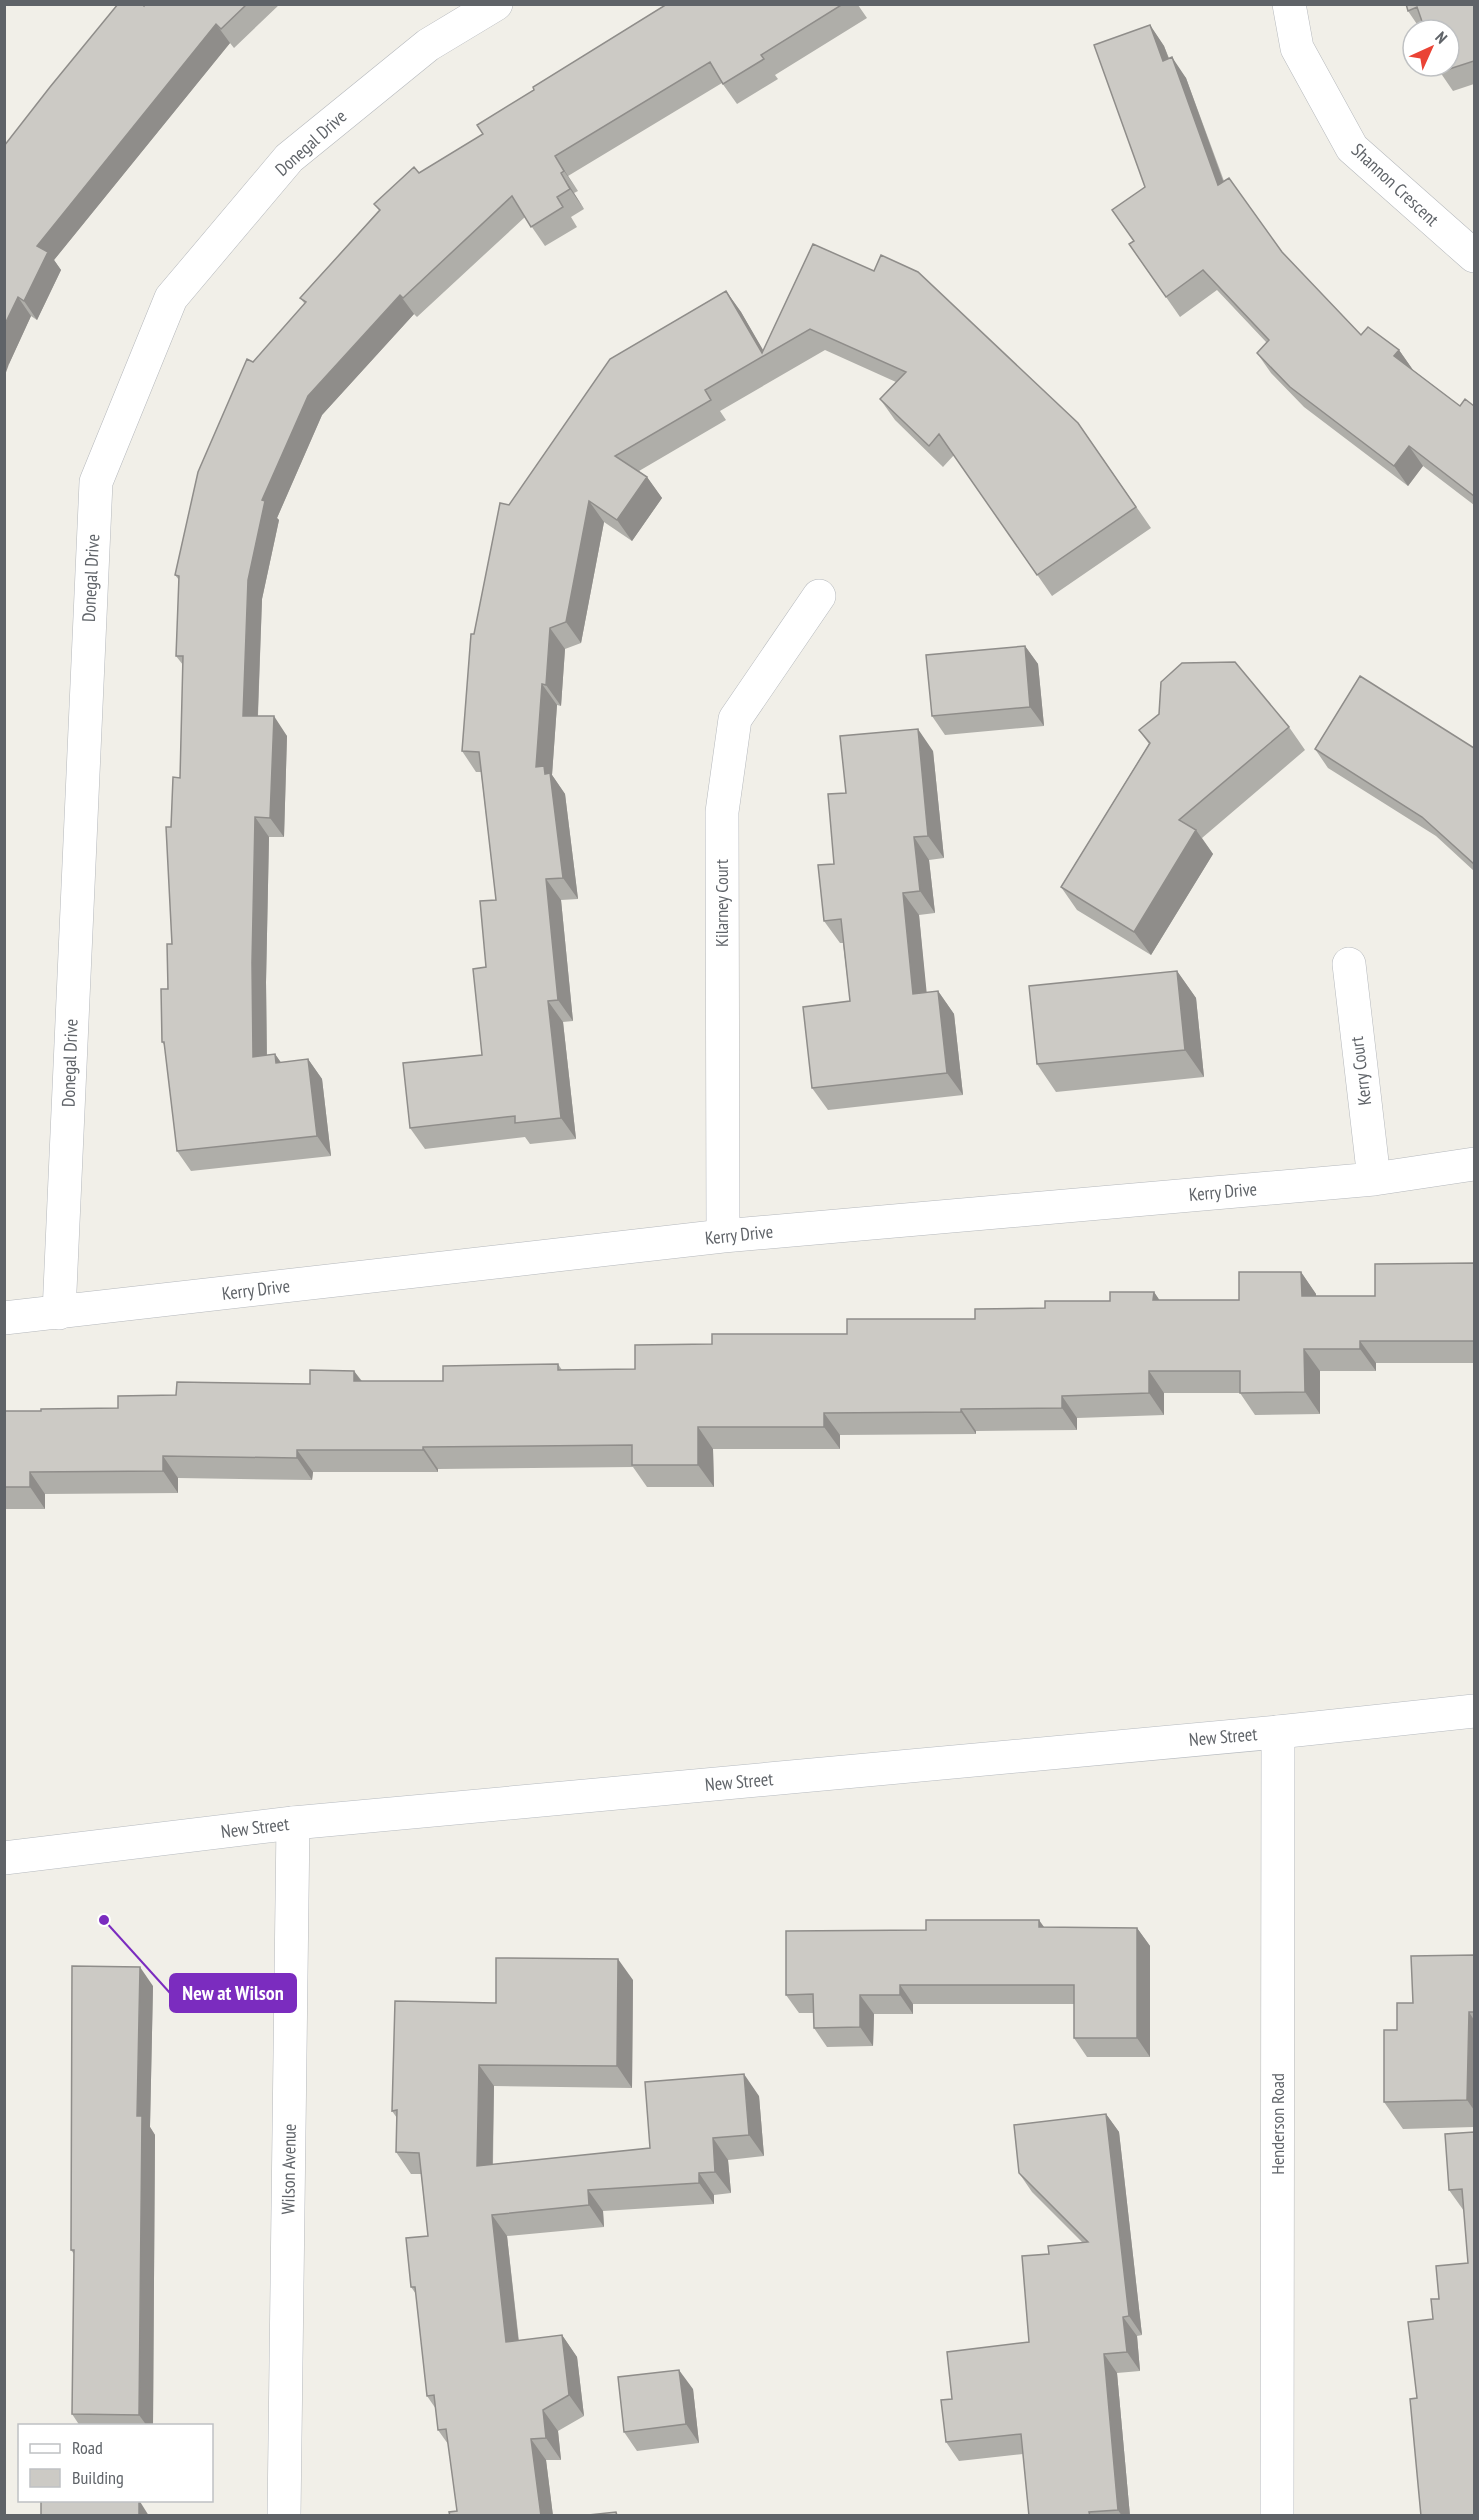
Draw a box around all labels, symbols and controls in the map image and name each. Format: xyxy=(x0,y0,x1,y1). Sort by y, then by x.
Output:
north arrow xyxy=(1401,18,1461,78)
text: N xyxy=(1431,27,1452,48)
street label: Donegal Drive xyxy=(270,105,351,181)
street label: Shannon Crescent xyxy=(1347,138,1444,231)
street label: Donegal Drive xyxy=(77,533,104,623)
street label: Kilarney Court xyxy=(710,859,733,947)
street label: Donegal Drive xyxy=(56,1019,83,1107)
street label: Kerry Court xyxy=(1345,1035,1376,1107)
street label: Kerry Drive xyxy=(1188,1177,1258,1206)
street label: Kerry Drive xyxy=(704,1219,774,1250)
street label: Kerry Drive xyxy=(221,1274,291,1305)
street label: New Street xyxy=(1188,1722,1258,1751)
street label: New Street xyxy=(704,1767,774,1796)
street label: New Street xyxy=(220,1812,290,1843)
callout: New at Wilson xyxy=(170,1974,296,2012)
text: New at Wilson xyxy=(182,1980,284,2006)
street label: Henderson Road xyxy=(1266,2073,1289,2175)
street label: Wilson Avenue xyxy=(276,2123,301,2215)
legend xyxy=(18,2424,213,2502)
text: Road xyxy=(72,2436,103,2459)
text: Building xyxy=(72,2466,124,2489)

